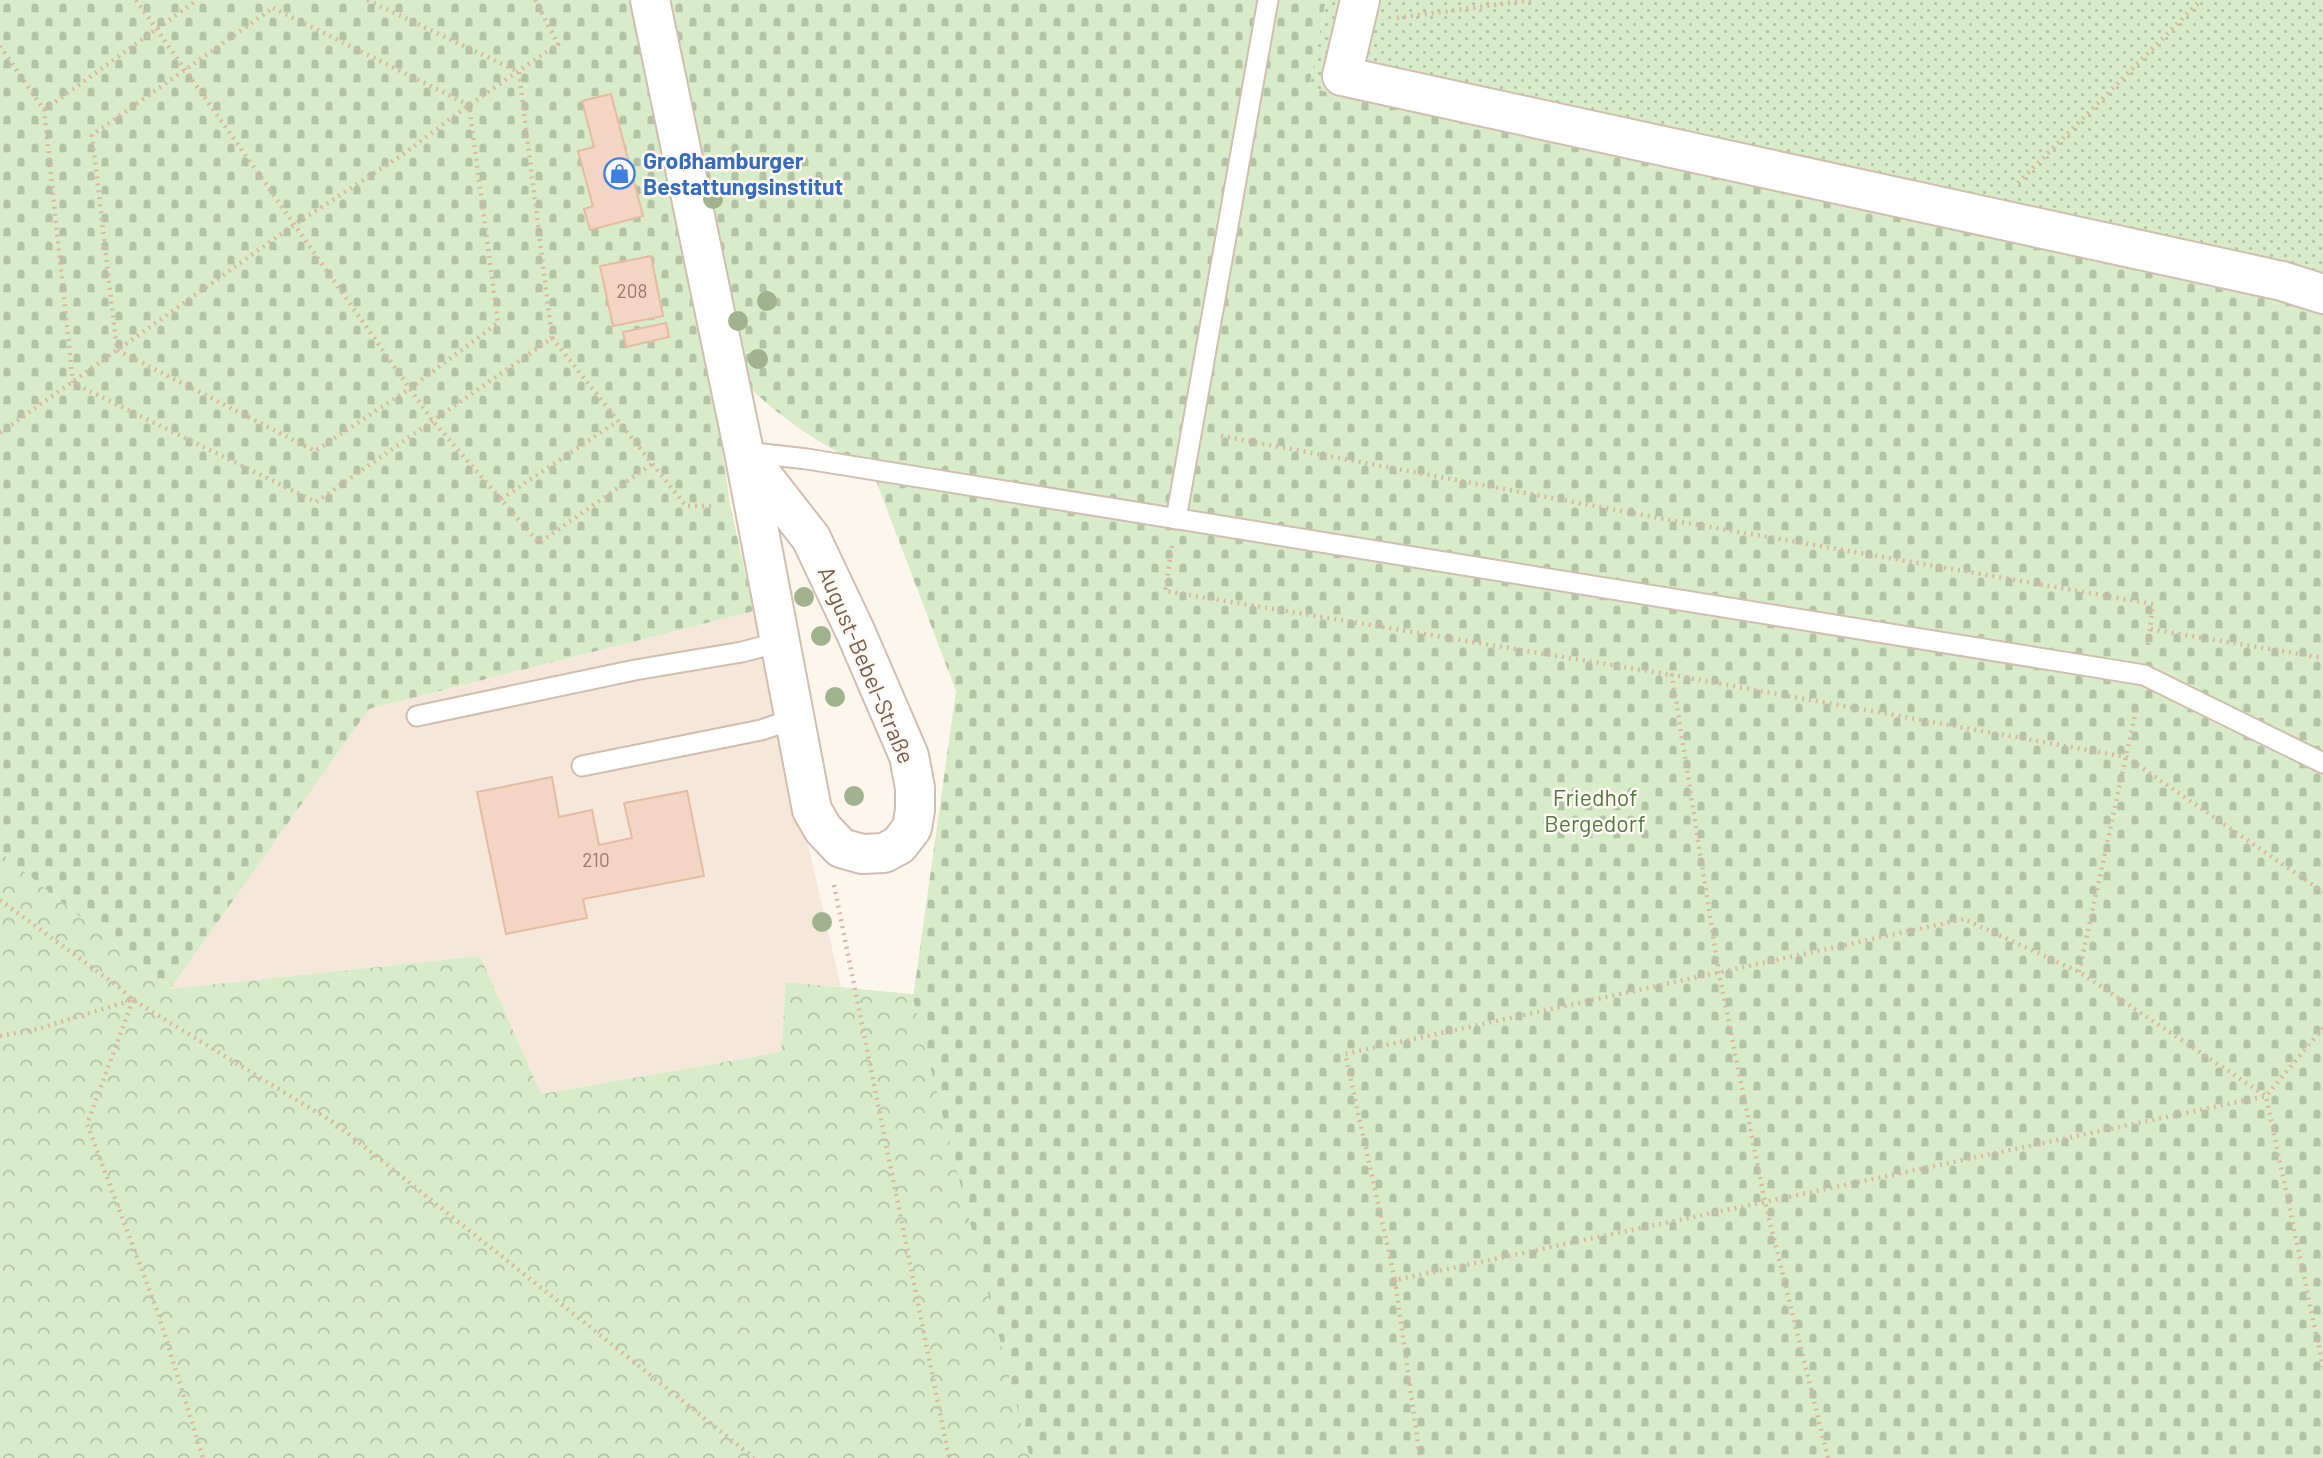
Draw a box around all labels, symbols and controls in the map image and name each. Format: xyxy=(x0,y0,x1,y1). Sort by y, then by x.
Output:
place label: Großhamburger Bestattungsinstitut xyxy=(643,146,843,200)
shop icon: Großhamburger Bestattungsinstitut xyxy=(603,157,637,191)
house number: 208 xyxy=(617,279,647,302)
street label: August-Bebel-Straße xyxy=(813,562,921,768)
park label: Friedhof Bergedorf xyxy=(1544,783,1646,837)
house number: 210 xyxy=(582,848,610,871)

